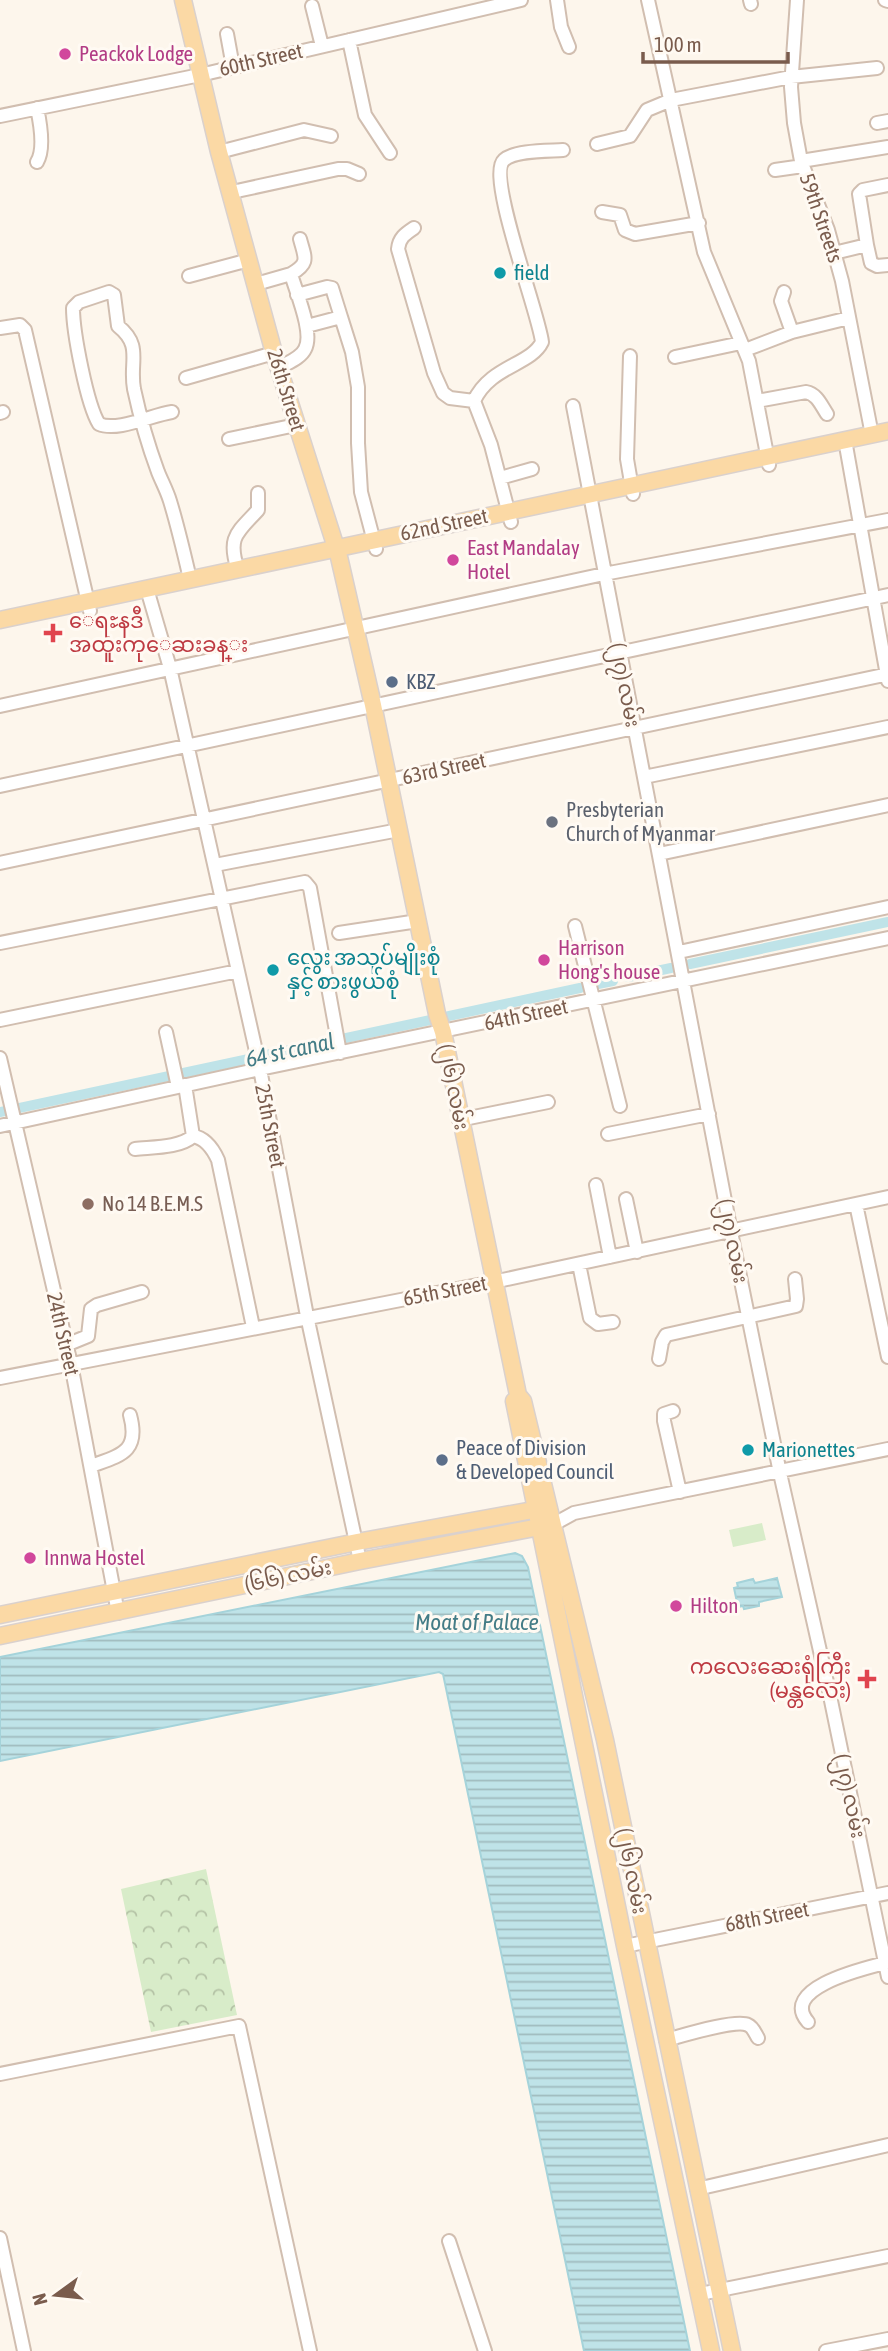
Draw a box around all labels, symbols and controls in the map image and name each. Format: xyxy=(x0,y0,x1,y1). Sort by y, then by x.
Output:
scale bar xyxy=(643,21,788,65)
text: 100 m xyxy=(654,32,702,56)
street label: 60th Street xyxy=(217,38,305,80)
place label: Peackok Lodge xyxy=(79,41,193,65)
marker: Peackok Lodge xyxy=(57,46,73,62)
street label: 59th Streets xyxy=(796,170,848,265)
place label: field xyxy=(514,260,549,284)
marker: field xyxy=(492,265,508,281)
street label: 26th Street xyxy=(263,346,311,434)
street label: 62nd Street xyxy=(398,503,490,545)
place label: East Mandalay Hotel xyxy=(467,535,580,583)
marker: East Mandalay Hotel xyxy=(445,552,461,568)
place label: ေရႊနဒီ အထူးကုေဆးခန္း xyxy=(69,605,248,662)
marker: ေရႊနဒီ အထူးကုေဆးခန္း xyxy=(43,623,63,643)
street label: (၂၇) လမ်း xyxy=(600,640,649,730)
place label: KBZ xyxy=(406,669,436,693)
marker: KBZ xyxy=(384,674,400,690)
street label: 63rd Street xyxy=(400,747,488,789)
place label: Presbyterian Church of Myanmar xyxy=(566,797,716,845)
marker: Presbyterian Church of Myanmar xyxy=(544,814,560,830)
place label: Harrison Hong's house xyxy=(558,935,660,983)
place label: လွေး အသုပ်မျိုးစုံ နှင့် စားဖွယ်စုံ xyxy=(287,942,441,999)
marker: Harrison Hong's house xyxy=(536,952,552,968)
marker: လွေး အသုပ်မျိုးစုံ နှင့် စားဖွယ်စုံ xyxy=(265,962,281,978)
street label: 64th Street xyxy=(482,993,570,1035)
water label: 64 st canal xyxy=(243,1028,337,1072)
street label: (၂၆) လမ်း xyxy=(429,1041,478,1133)
street label: 25th Street xyxy=(251,1082,291,1170)
place label: No 14 B.E.M.S xyxy=(102,1191,203,1215)
marker: No 14 B.E.M.S xyxy=(80,1196,96,1212)
street label: (၂၇) လမ်း xyxy=(708,1196,757,1286)
street label: 65th Street xyxy=(401,1270,489,1310)
street label: 24th Street xyxy=(43,1290,85,1378)
place label: Peace of Division & Developed Council xyxy=(456,1435,615,1483)
place label: Marionettes xyxy=(762,1437,855,1461)
marker: Marionettes xyxy=(740,1442,756,1458)
marker: Peace of Division & Developed Council xyxy=(434,1452,450,1468)
place label: Innwa Hostel xyxy=(44,1545,146,1569)
marker: Innwa Hostel xyxy=(22,1550,38,1566)
street label: (၆၆) လမ်း xyxy=(241,1551,333,1596)
place label: Hilton xyxy=(690,1593,739,1617)
marker: Hilton xyxy=(668,1598,684,1614)
water label: Moat of Palace xyxy=(415,1609,539,1635)
place label: ကလေးဆေးရုံကြီး (မန္တလေး) xyxy=(690,1651,851,1708)
marker: ကလေးဆေးရုံကြီး (မန္တလေး) xyxy=(857,1669,877,1689)
street label: (၂၇) လမ်း xyxy=(824,1751,875,1842)
street label: (၂၆) လမ်း xyxy=(607,1825,656,1917)
street label: 68th Street xyxy=(723,1896,811,1936)
north arrow xyxy=(21,2260,91,2330)
text: N xyxy=(28,2291,52,2308)

